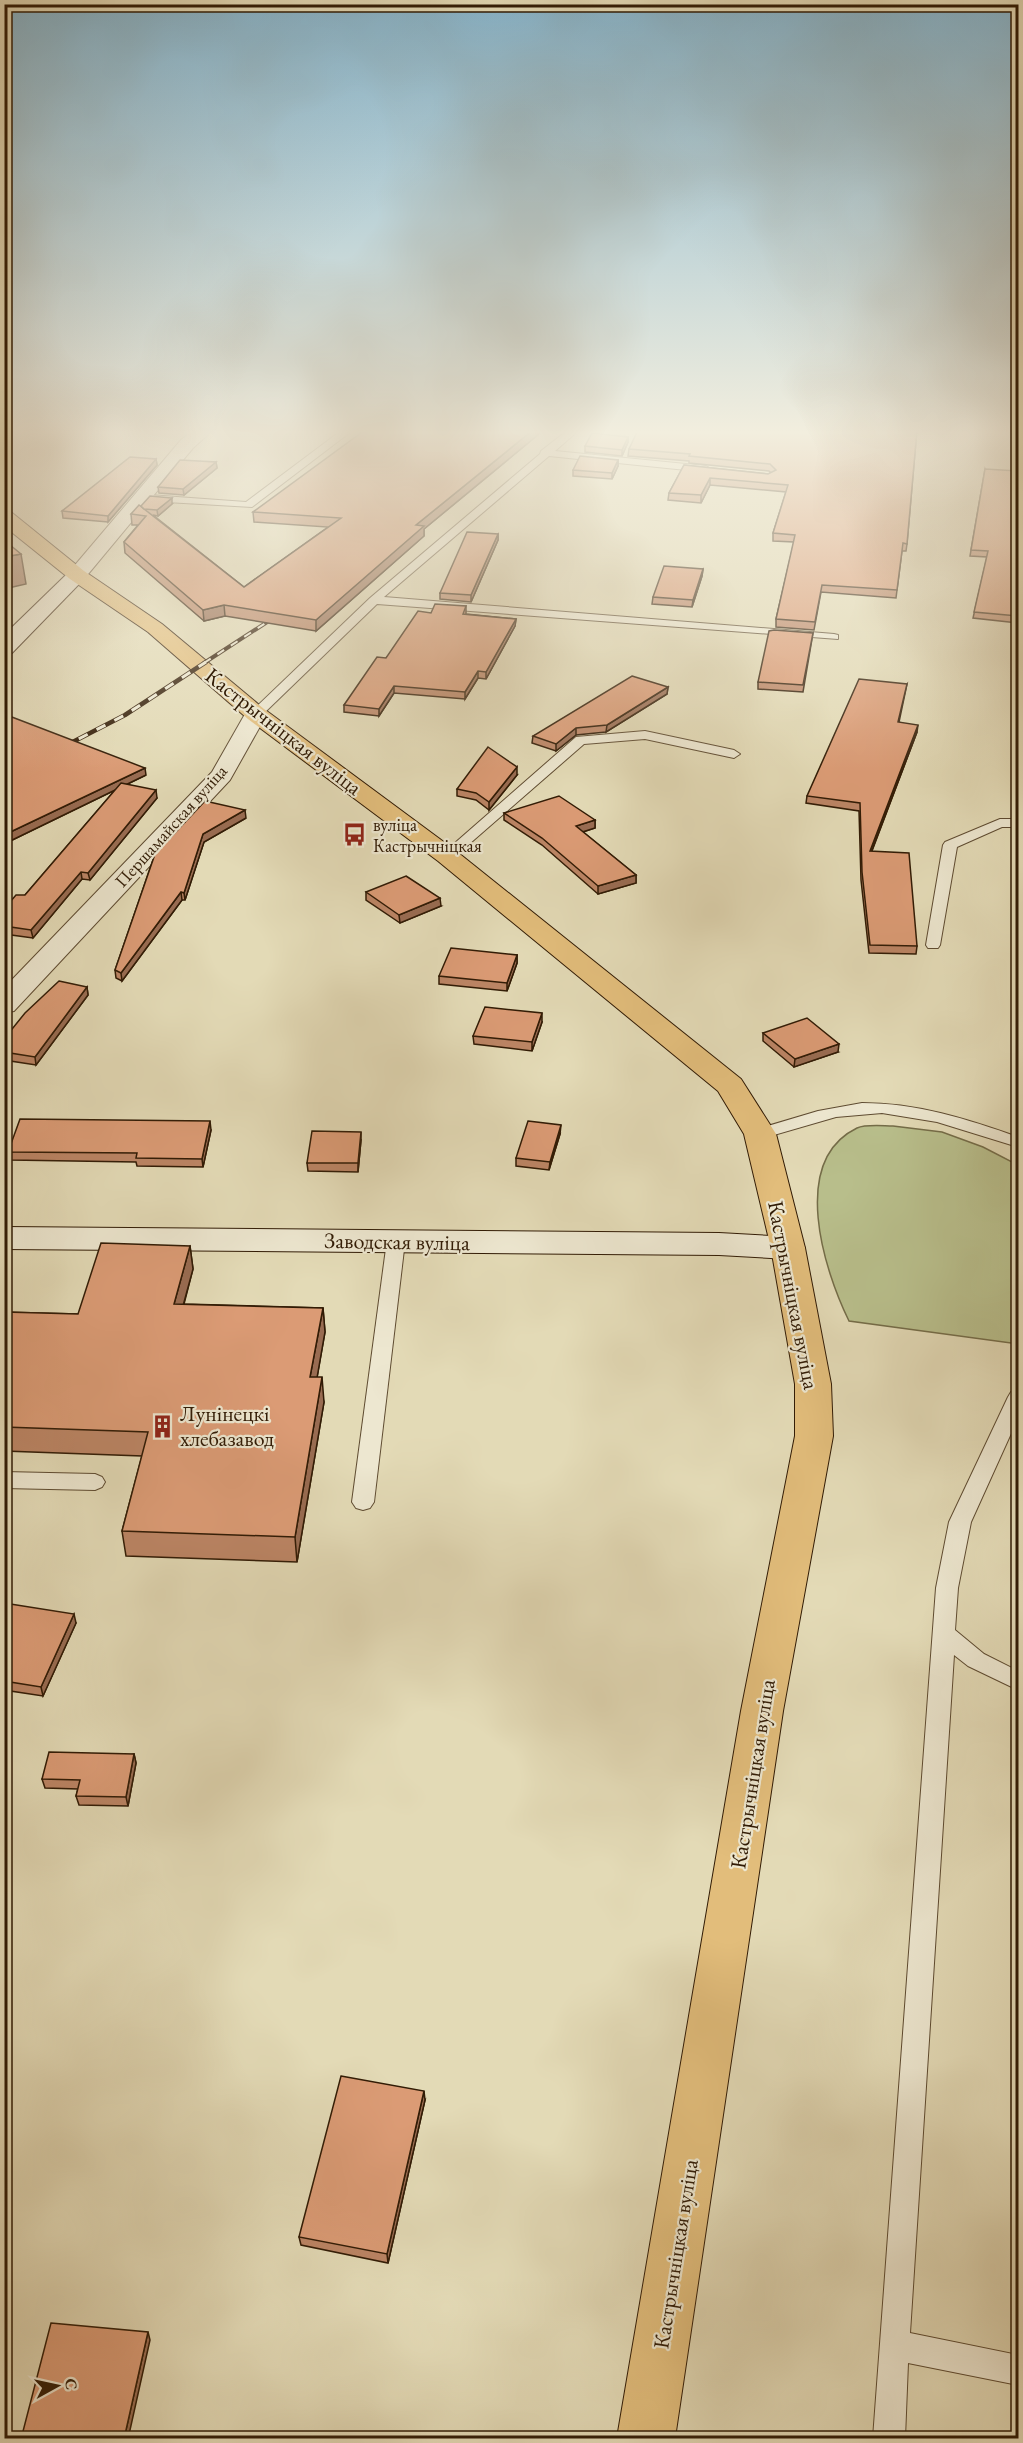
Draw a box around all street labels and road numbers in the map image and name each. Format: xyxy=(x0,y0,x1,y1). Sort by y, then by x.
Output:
street label: Кастрычніцкая вуліца xyxy=(199,661,368,802)
street label: Першамайская вуліца xyxy=(109,759,232,892)
street label: Кастрычніцкая вуліца xyxy=(761,1198,826,1392)
street label: Заводская вуліца xyxy=(324,1226,470,1257)
street label: Кастрычніцкая вуліца xyxy=(723,1677,782,1871)
street label: Кастрычніцкая вуліца xyxy=(646,2157,705,2351)

